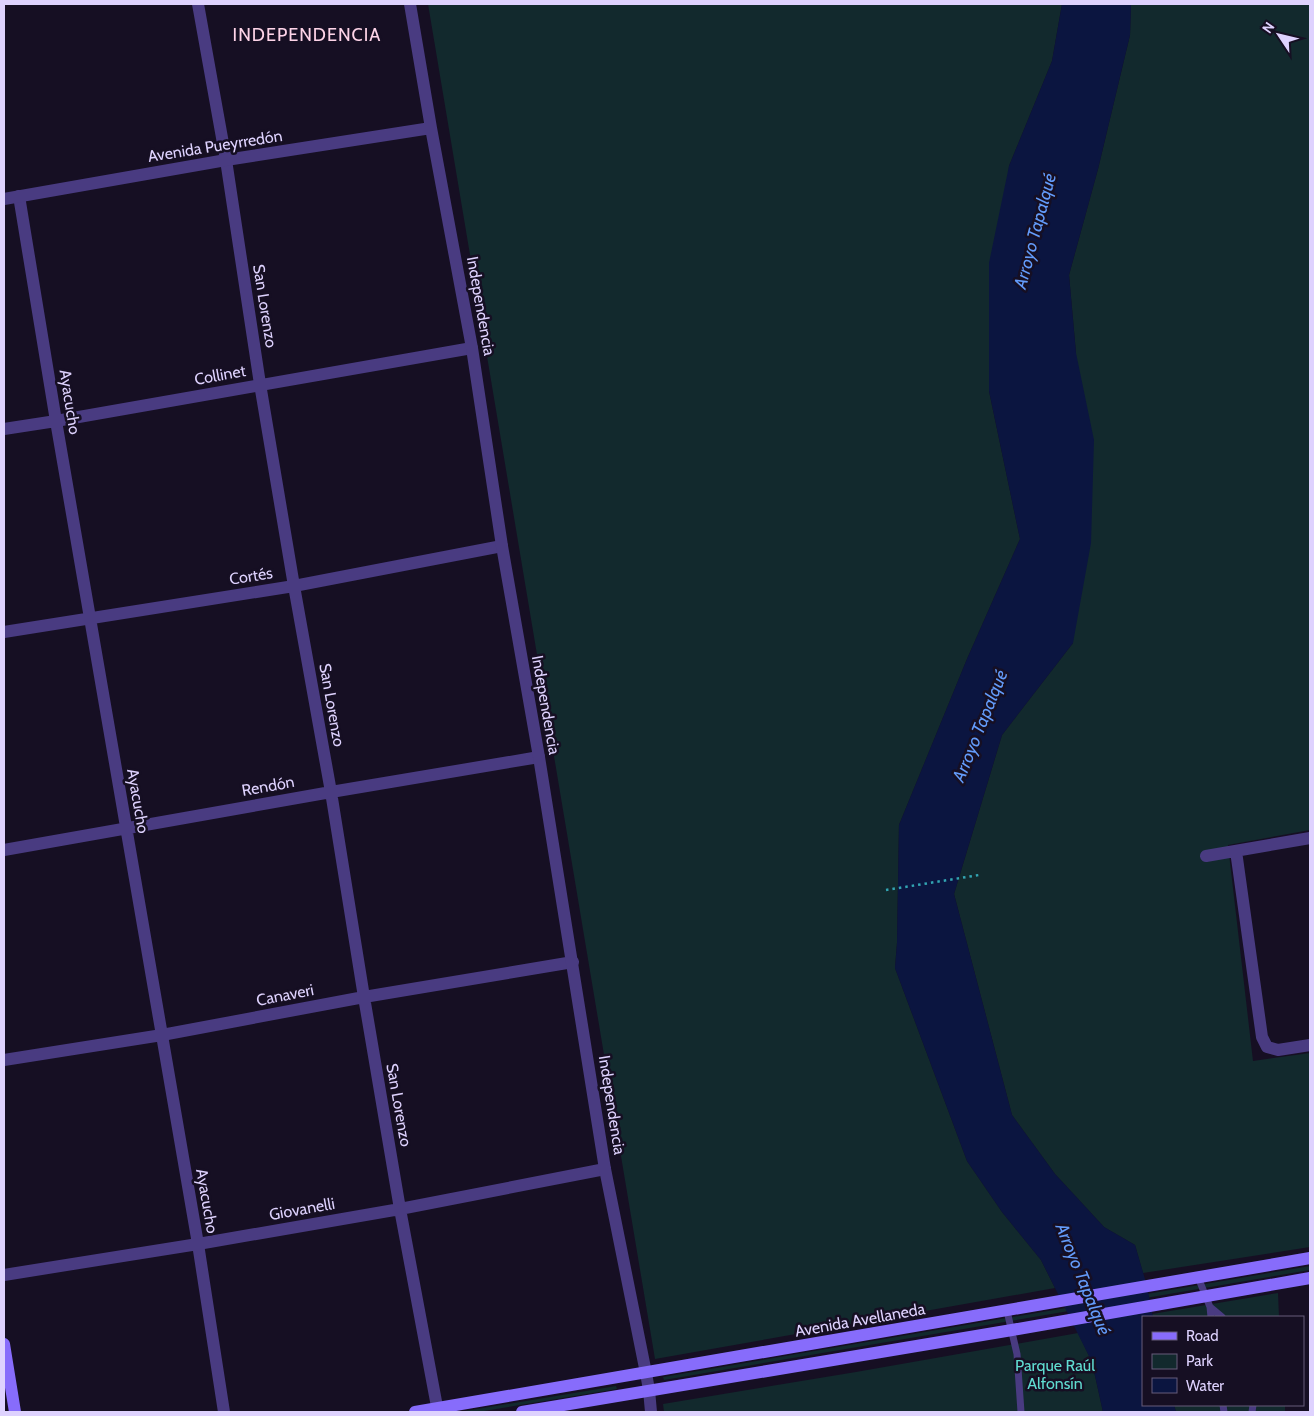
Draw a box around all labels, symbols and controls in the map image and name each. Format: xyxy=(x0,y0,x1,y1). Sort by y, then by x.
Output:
north arrow xyxy=(1254,10,1304,60)
text: N xyxy=(1258,18,1279,37)
district label: INDEPENDENCIA xyxy=(233,24,381,46)
street label: Avenida Pueyrredón xyxy=(146,126,284,166)
water label: Arroyo Tapalqué xyxy=(1009,171,1061,292)
street label: Independencia xyxy=(463,255,499,357)
street label: San Lorenzo xyxy=(249,263,281,349)
street label: Collinet xyxy=(193,361,248,389)
street label: Ayacucho xyxy=(56,368,85,436)
street label: Cortés xyxy=(228,563,274,589)
street label: Independencia xyxy=(528,654,564,756)
street label: San Lorenzo xyxy=(315,662,349,748)
water label: Arroyo Tapalqué xyxy=(947,667,1012,786)
street label: Ayacucho xyxy=(123,767,153,835)
street label: Rendón xyxy=(240,772,296,800)
street label: Canaveri xyxy=(255,980,315,1010)
street label: Independencia xyxy=(595,1054,629,1156)
street label: San Lorenzo xyxy=(382,1062,416,1148)
street label: Ayacucho xyxy=(192,1167,222,1235)
street label: Giovanelli xyxy=(268,1194,336,1224)
water label: Arroyo Tapalqué xyxy=(1050,1219,1115,1338)
street label: Avenida Avellaneda xyxy=(793,1299,927,1341)
legend xyxy=(1142,1316,1304,1406)
text: Road xyxy=(1186,1327,1219,1345)
text: Park xyxy=(1186,1352,1213,1370)
park label: Parque Raúl Alfonsín xyxy=(1015,1356,1095,1393)
text: Water xyxy=(1186,1377,1224,1395)

